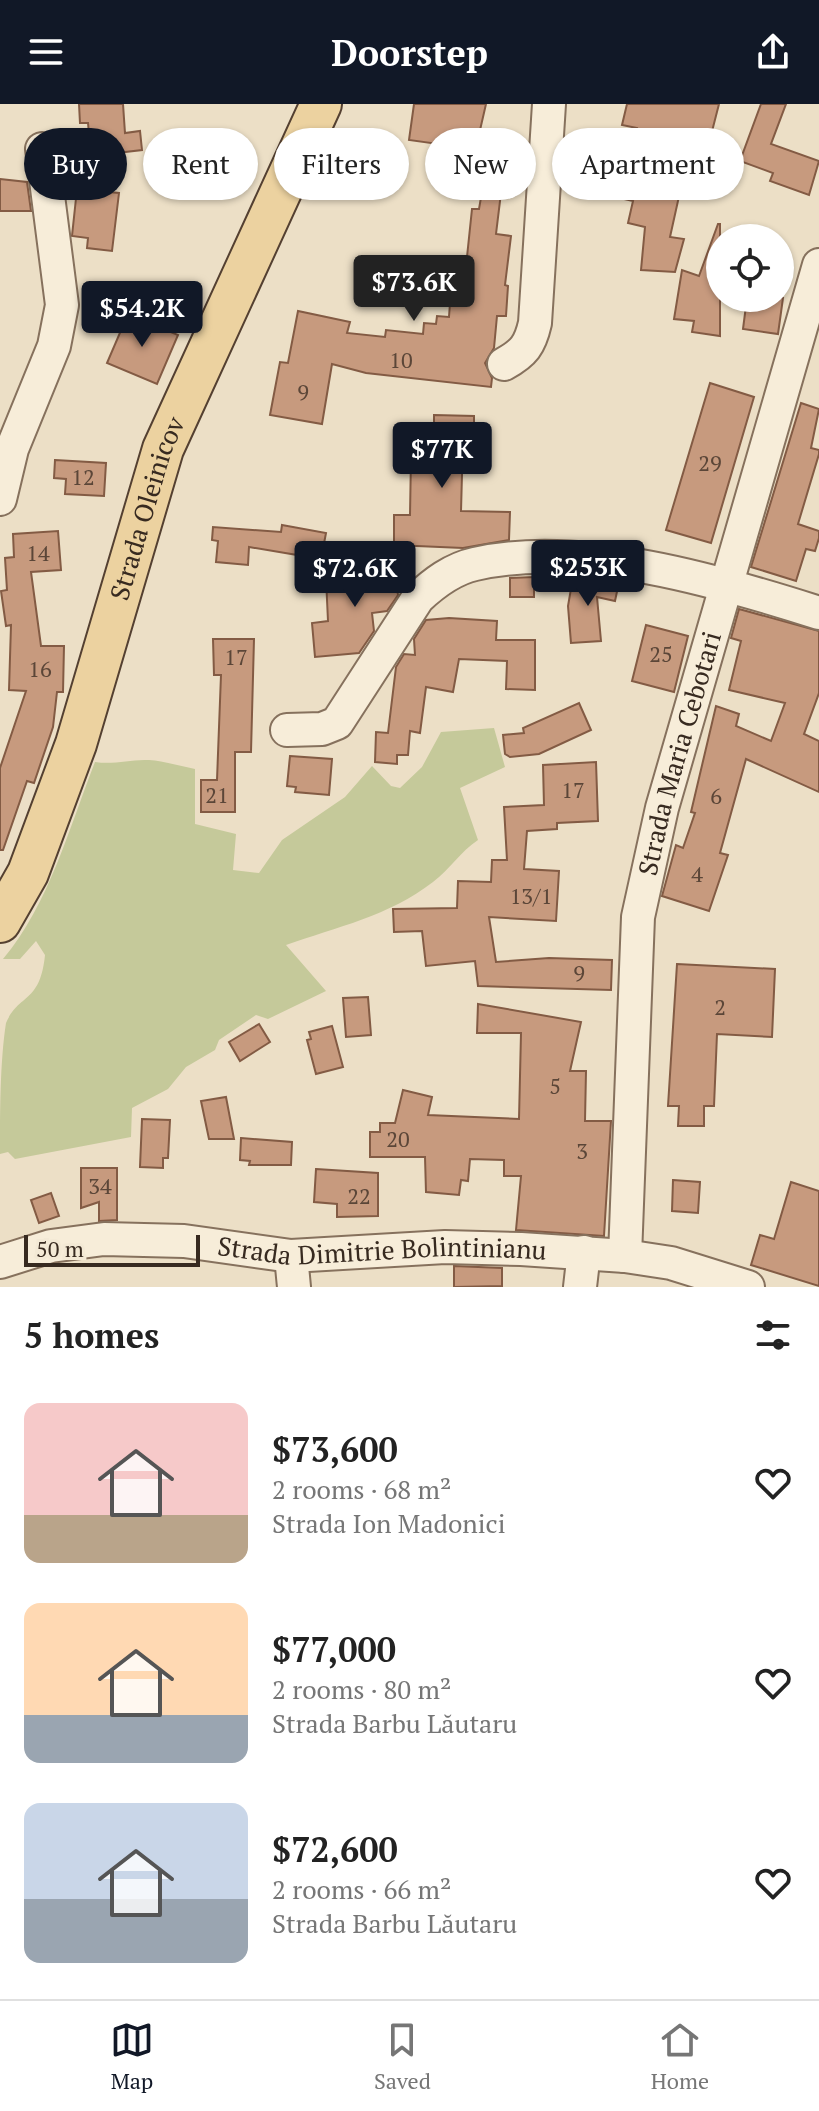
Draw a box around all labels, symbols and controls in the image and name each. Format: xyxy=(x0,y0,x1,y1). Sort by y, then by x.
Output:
text: Doorstep xyxy=(331,29,488,76)
icon: menu xyxy=(24,30,68,74)
icon: share xyxy=(751,30,795,74)
chip: Buy xyxy=(24,128,127,200)
chip: Rent xyxy=(143,128,258,200)
chip: Filters xyxy=(274,128,409,200)
chip: New xyxy=(425,128,536,200)
chip: Apartment xyxy=(552,128,744,200)
map controls xyxy=(706,224,794,312)
button: locate xyxy=(706,224,794,312)
pin: $73.6K xyxy=(349,255,479,323)
text: $73.6K xyxy=(372,264,456,298)
pin: $54.2K xyxy=(77,281,207,349)
text: $54.2K xyxy=(100,290,184,324)
house number: 10 xyxy=(389,345,413,374)
house number: 9 xyxy=(297,377,309,406)
street label: Strada Oleinicov xyxy=(101,410,192,604)
pin: $77K xyxy=(395,422,489,490)
text: $77K xyxy=(411,431,473,465)
house number: 29 xyxy=(698,448,722,477)
house number: 12 xyxy=(71,462,95,491)
house number: 14 xyxy=(26,538,50,567)
pin: $253K xyxy=(532,540,644,608)
pin: $72.6K xyxy=(290,541,420,609)
text: $253K xyxy=(549,549,627,583)
text: $72.6K xyxy=(313,550,397,584)
street label: Strada Maria Cebotari xyxy=(630,627,728,879)
house number: 25 xyxy=(649,639,673,668)
house number: 17 xyxy=(224,642,248,671)
house number: 16 xyxy=(28,654,52,683)
house number: 17 xyxy=(561,775,585,804)
house number: 21 xyxy=(205,780,229,809)
house number: 6 xyxy=(710,781,722,810)
house number: 4 xyxy=(691,859,703,888)
house number: 13/1 xyxy=(510,881,552,910)
house number: 9 xyxy=(573,958,585,987)
house number: 2 xyxy=(714,992,726,1021)
house number: 5 xyxy=(549,1071,561,1100)
house number: 20 xyxy=(386,1124,410,1153)
house number: 3 xyxy=(576,1136,588,1165)
house number: 34 xyxy=(88,1171,112,1200)
house number: 22 xyxy=(347,1181,371,1210)
street label: Strada Dimitrie Bolintinianu xyxy=(216,1228,548,1272)
scale bar xyxy=(24,1231,200,1267)
text: 50 m xyxy=(36,1234,84,1263)
text: 5 homes xyxy=(24,1313,159,1358)
icon: filters xyxy=(751,1313,795,1357)
text: $73,600 xyxy=(272,1427,398,1472)
icon: home xyxy=(88,1435,184,1531)
icon: heart xyxy=(751,1461,795,1505)
text: 2 rooms · 68 m² xyxy=(272,1472,451,1506)
text: Strada Ion Madonici xyxy=(272,1506,506,1540)
text: $77,000 xyxy=(272,1627,396,1672)
icon: home xyxy=(88,1635,184,1731)
icon: heart xyxy=(751,1661,795,1705)
text: 2 rooms · 80 m² xyxy=(272,1672,451,1706)
text: Strada Barbu Lăutaru xyxy=(272,1706,517,1740)
text: $72,600 xyxy=(272,1827,398,1872)
icon: home xyxy=(88,1835,184,1931)
icon: heart xyxy=(751,1861,795,1905)
text: 2 rooms · 66 m² xyxy=(272,1872,451,1906)
text: Strada Barbu Lăutaru xyxy=(272,1906,517,1940)
tab: Map xyxy=(110,2018,154,2095)
tab: Saved xyxy=(374,2018,431,2095)
tab: Home xyxy=(651,2018,709,2095)

